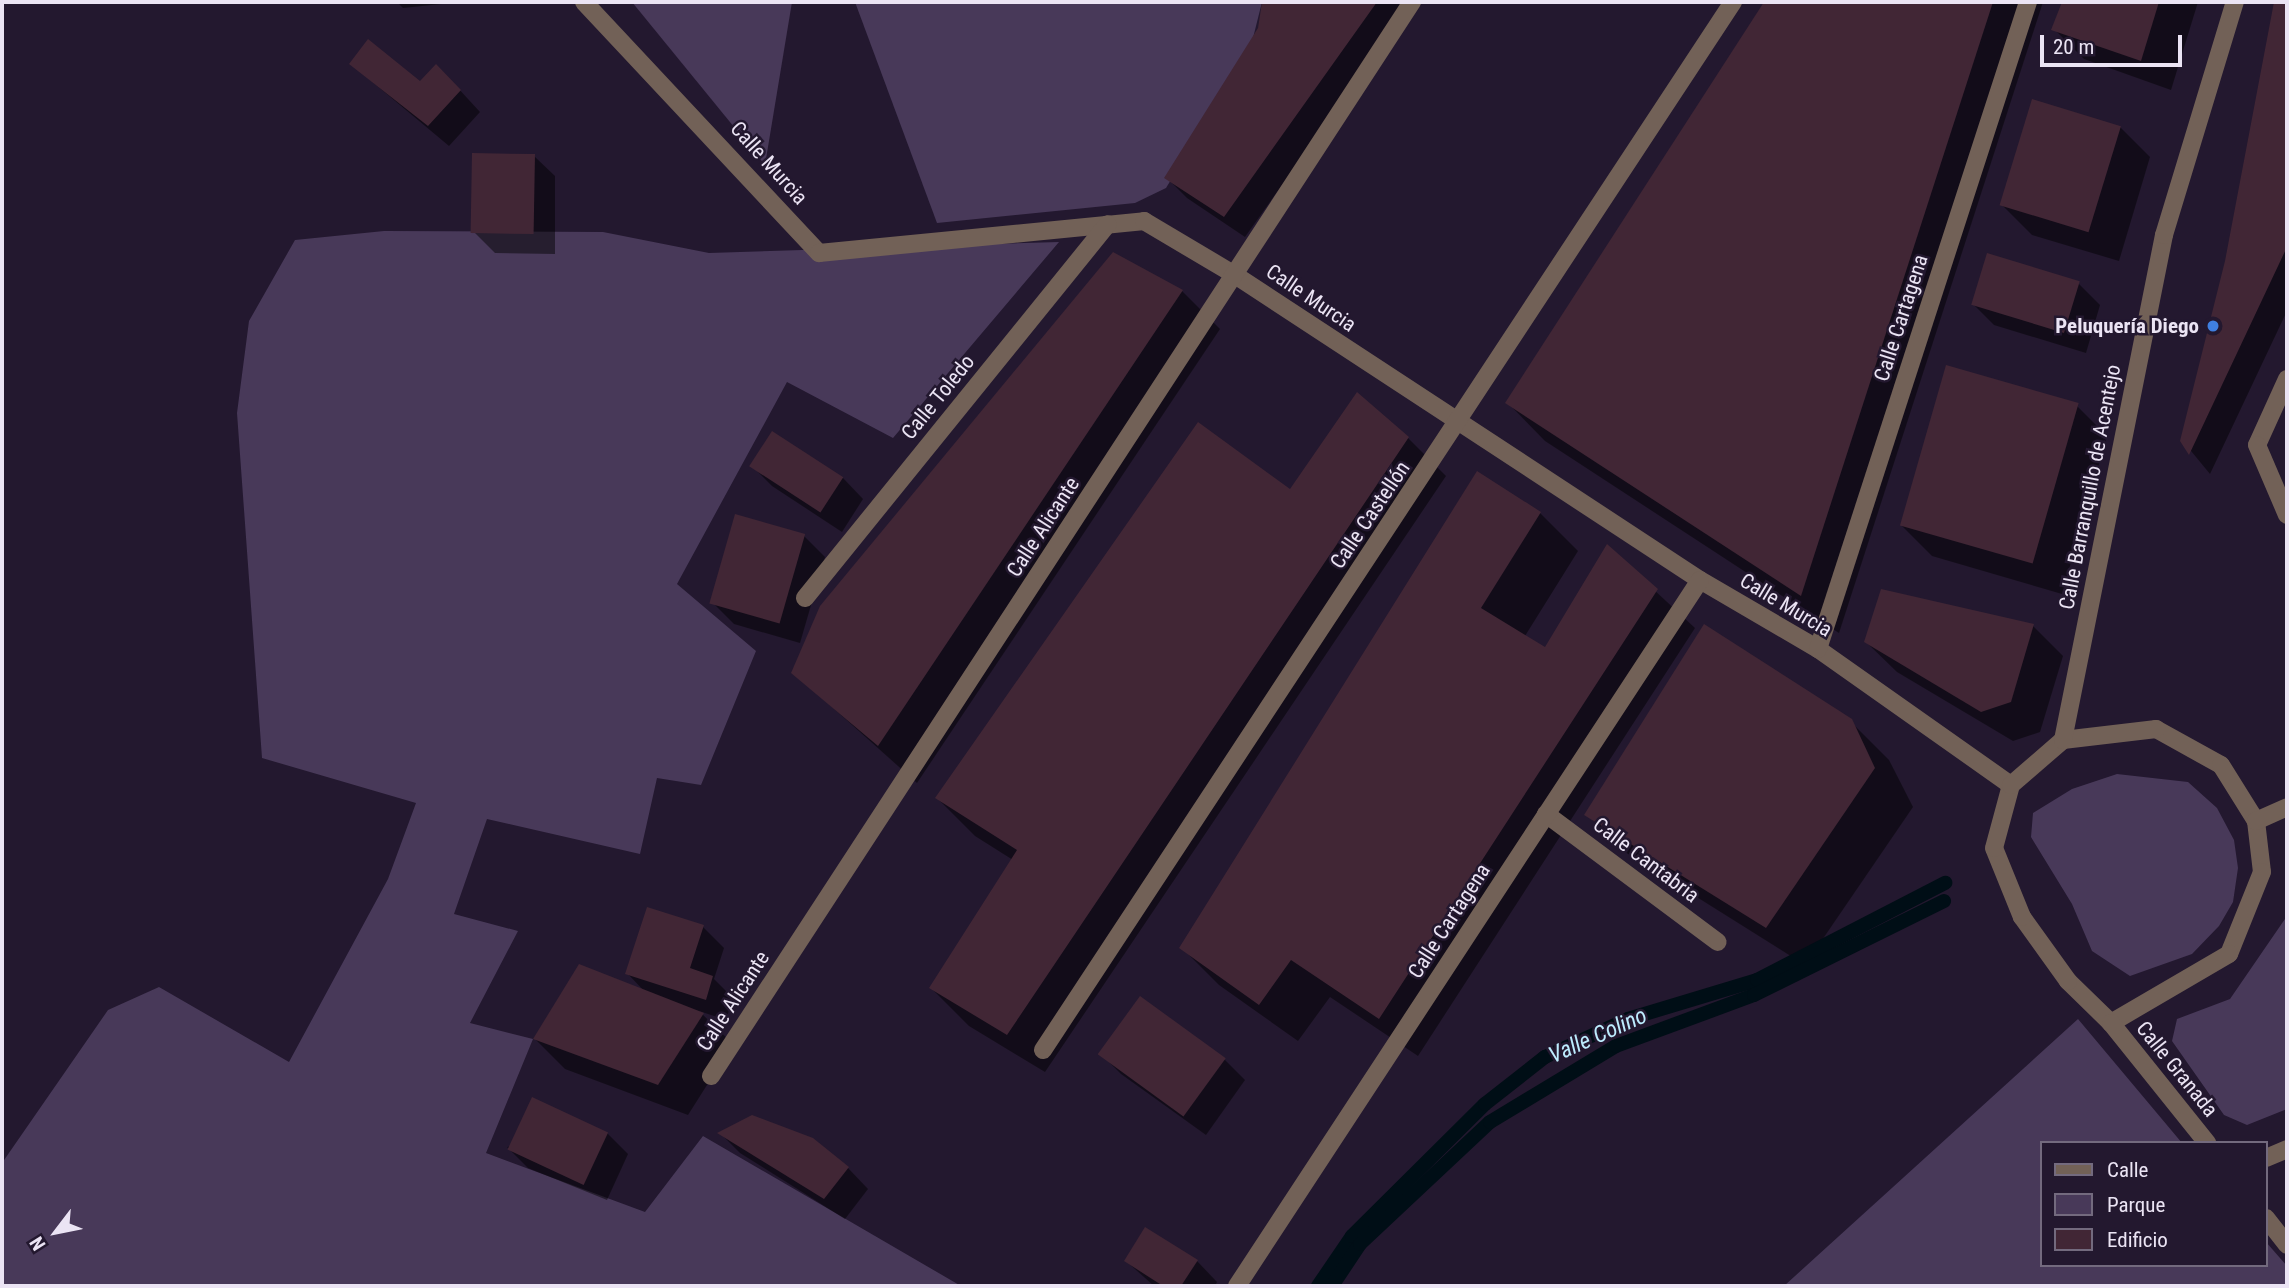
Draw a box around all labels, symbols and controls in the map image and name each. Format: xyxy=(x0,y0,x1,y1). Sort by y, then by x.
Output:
scale bar xyxy=(2044,21,2186,65)
text: 20 m xyxy=(2053,35,2094,59)
street label: Calle Murcia xyxy=(725,116,813,210)
street label: Calle Cartagena xyxy=(1869,251,1933,385)
street label: Calle Murcia xyxy=(1261,259,1361,337)
place label: Peluquería Diego xyxy=(2055,313,2199,339)
marker: Peluquería Diego xyxy=(2205,318,2221,334)
street label: Calle Toledo xyxy=(896,349,980,445)
street label: Calle Barranquillo de Acentejo xyxy=(2054,362,2126,612)
street label: Calle Castellón xyxy=(1325,456,1415,574)
street label: Calle Alicante xyxy=(1001,472,1085,582)
street label: Calle Murcia xyxy=(1735,568,1837,642)
street label: Calle Cantabria xyxy=(1588,812,1704,908)
street label: Calle Cartagena xyxy=(1403,859,1495,983)
street label: Calle Alicante xyxy=(691,946,775,1056)
water label: Valle Colino xyxy=(1545,1002,1651,1070)
street label: Calle Granada xyxy=(2131,1016,2223,1122)
legend xyxy=(2040,1141,2268,1267)
text: Calle xyxy=(2107,1158,2148,1182)
text: Parque xyxy=(2107,1193,2165,1217)
north arrow xyxy=(21,1197,91,1267)
text: Edificio xyxy=(2107,1228,2168,1252)
text: N xyxy=(25,1232,51,1254)

